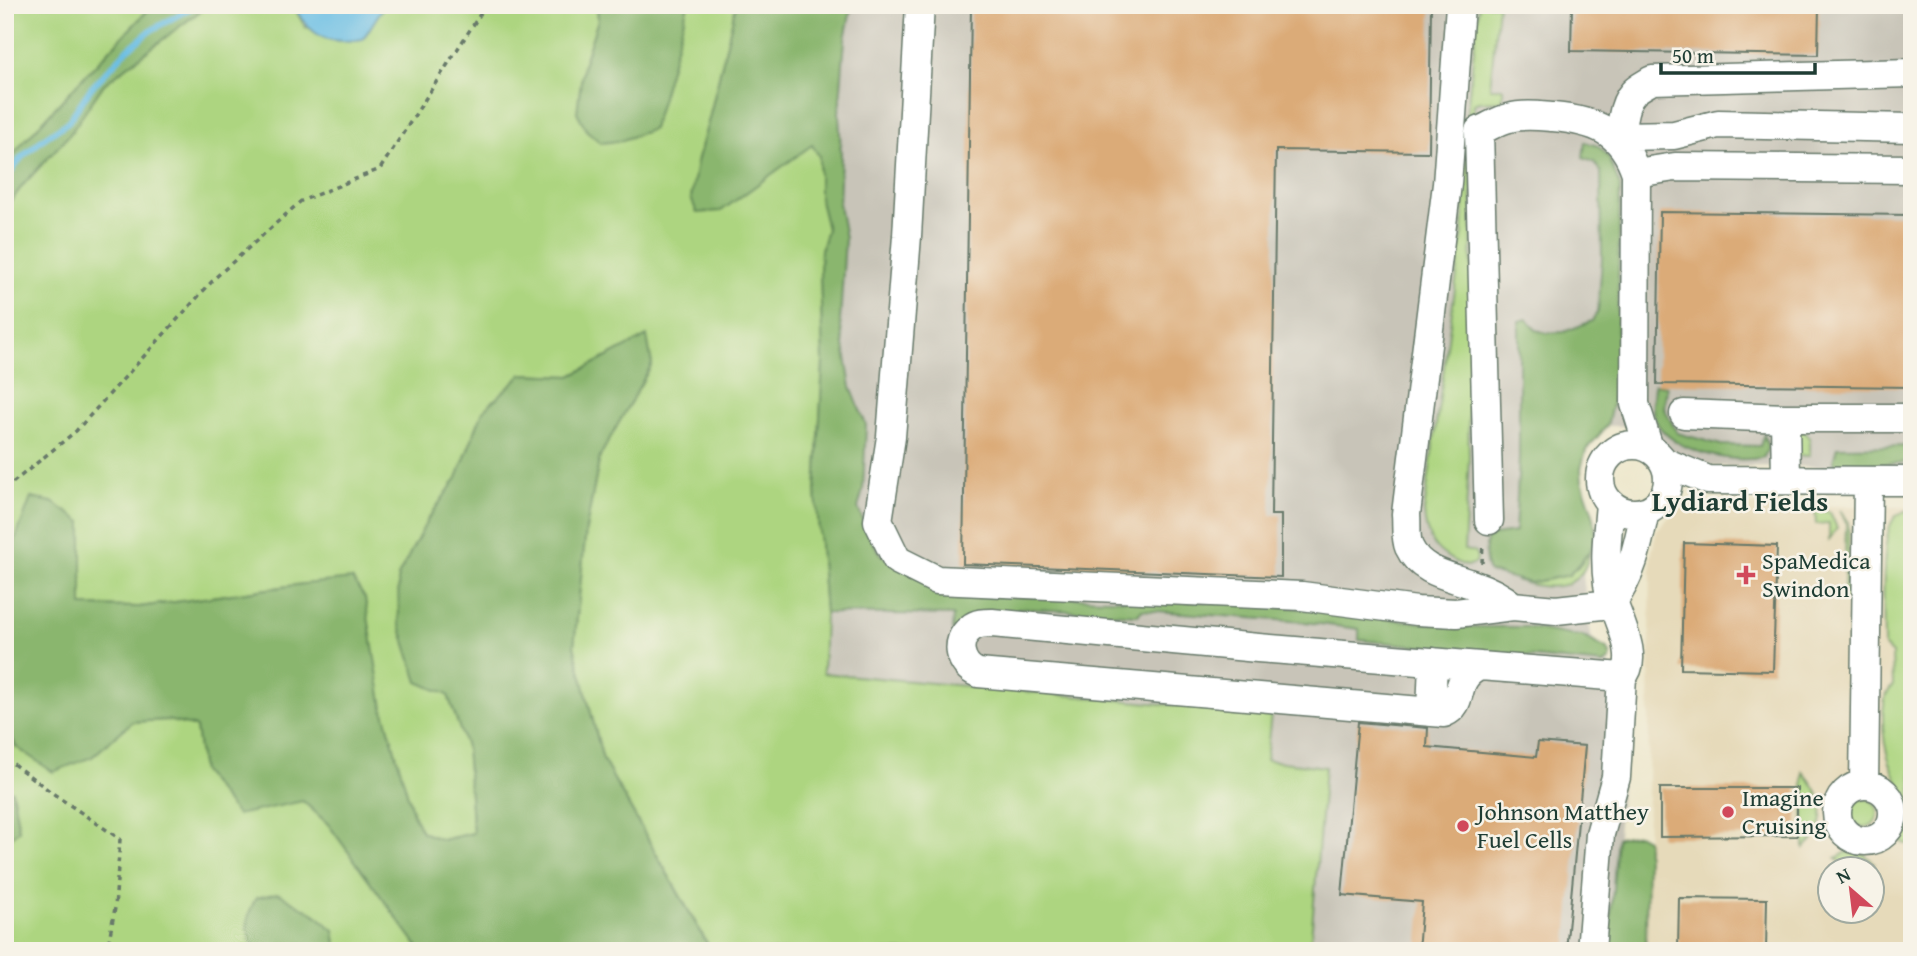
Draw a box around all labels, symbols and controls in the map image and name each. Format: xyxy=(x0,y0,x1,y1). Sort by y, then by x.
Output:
scale bar xyxy=(1661,32,1815,76)
text: 50 m xyxy=(1672,40,1714,71)
district label: Lydiard Fields xyxy=(1652,480,1828,521)
place label: SpaMedica Swindon xyxy=(1762,543,1871,606)
marker: SpaMedica Swindon xyxy=(1736,565,1756,585)
place label: Imagine Cruising xyxy=(1742,780,1826,843)
place label: Johnson Matthey Fuel Cells xyxy=(1474,794,1649,857)
marker: Imagine Cruising xyxy=(1720,804,1736,820)
marker: Johnson Matthey Fuel Cells xyxy=(1455,818,1471,834)
north arrow xyxy=(1815,855,1885,925)
text: N xyxy=(1831,860,1855,890)

